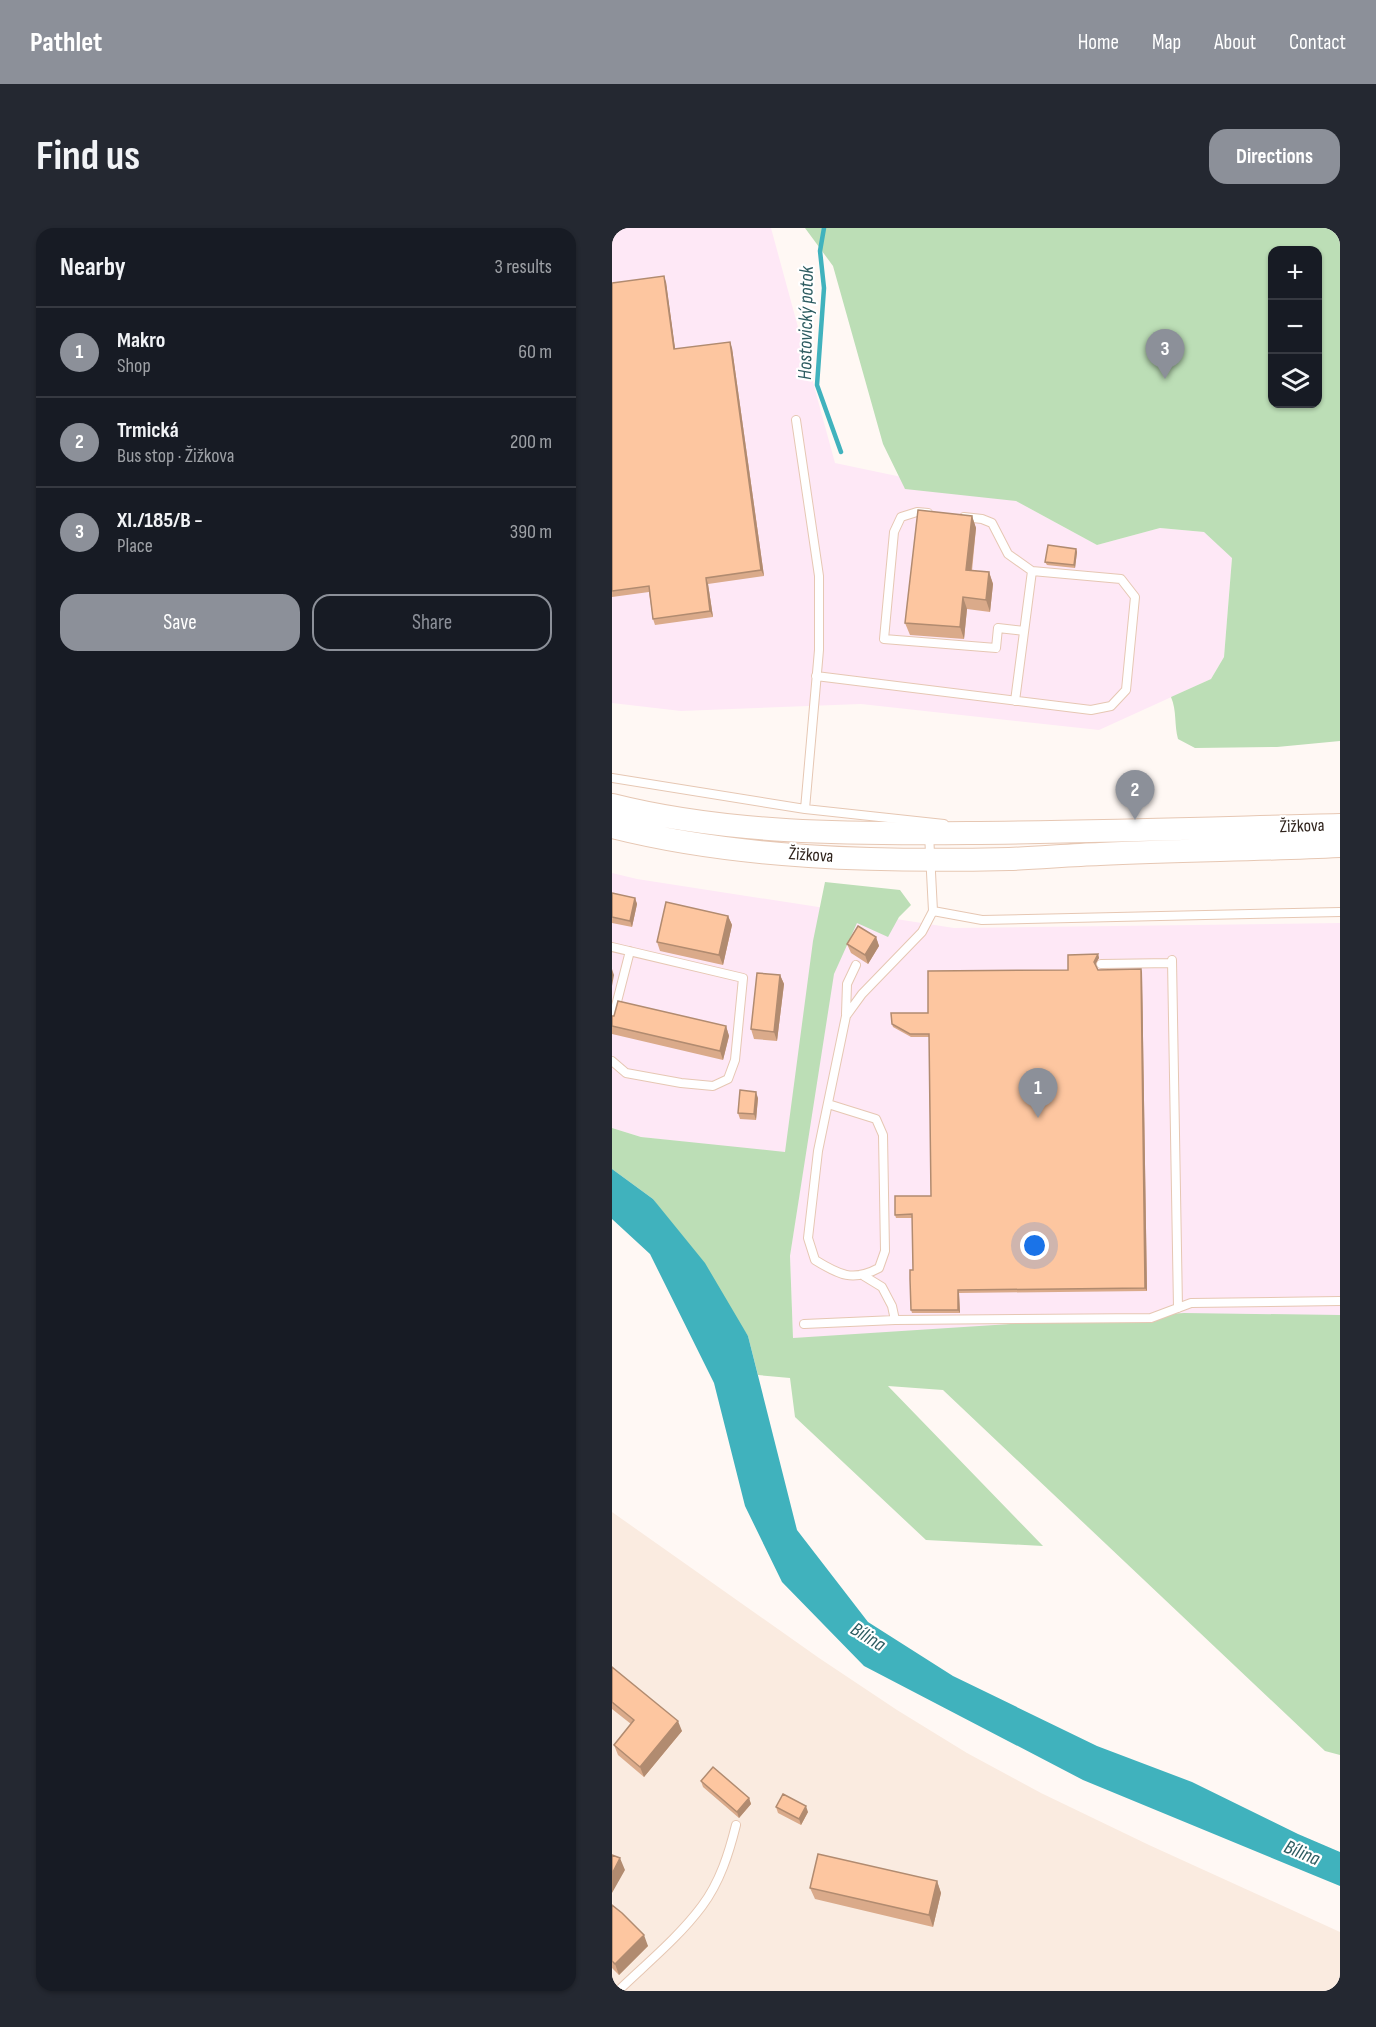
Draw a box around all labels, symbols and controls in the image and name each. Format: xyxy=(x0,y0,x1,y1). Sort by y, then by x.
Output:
text: Pathlet xyxy=(30,26,102,59)
text: Home xyxy=(1078,30,1119,55)
text: Map xyxy=(1152,30,1181,55)
text: About xyxy=(1214,30,1256,55)
text: Contact xyxy=(1289,30,1346,55)
button: Directions xyxy=(1209,129,1340,184)
text: Find us xyxy=(36,131,140,182)
map controls xyxy=(1268,246,1322,408)
button: + xyxy=(1268,246,1322,300)
text: Nearby xyxy=(60,252,126,283)
text: 3 results xyxy=(495,255,552,279)
water label: Hostovický potok xyxy=(793,265,819,380)
button: − xyxy=(1268,300,1322,354)
text: Makro xyxy=(117,327,165,354)
pin: 3 xyxy=(1146,330,1184,379)
text: 1 xyxy=(76,340,83,364)
text: 60 m xyxy=(518,340,552,364)
text: Shop xyxy=(117,354,151,378)
button: layers xyxy=(1268,354,1322,408)
text: Trmická xyxy=(117,417,179,444)
text: 2 xyxy=(75,430,84,454)
text: 200 m xyxy=(510,430,552,454)
text: Bus stop · Žižkova xyxy=(117,444,234,468)
text: XI./185/B - xyxy=(117,507,203,534)
text: 3 xyxy=(75,520,84,544)
text: 390 m xyxy=(510,520,552,544)
text: Place xyxy=(117,534,153,558)
button: Save xyxy=(60,594,300,651)
button: Share xyxy=(312,594,552,651)
pin: 2 xyxy=(1116,770,1154,820)
street label: Žižkova xyxy=(1279,815,1325,837)
street label: Žižkova xyxy=(788,843,834,867)
pin: 1 xyxy=(1018,1068,1058,1118)
your location xyxy=(1020,1231,1049,1260)
water label: Bílina xyxy=(846,1617,890,1657)
water label: Bílina xyxy=(1280,1835,1324,1871)

